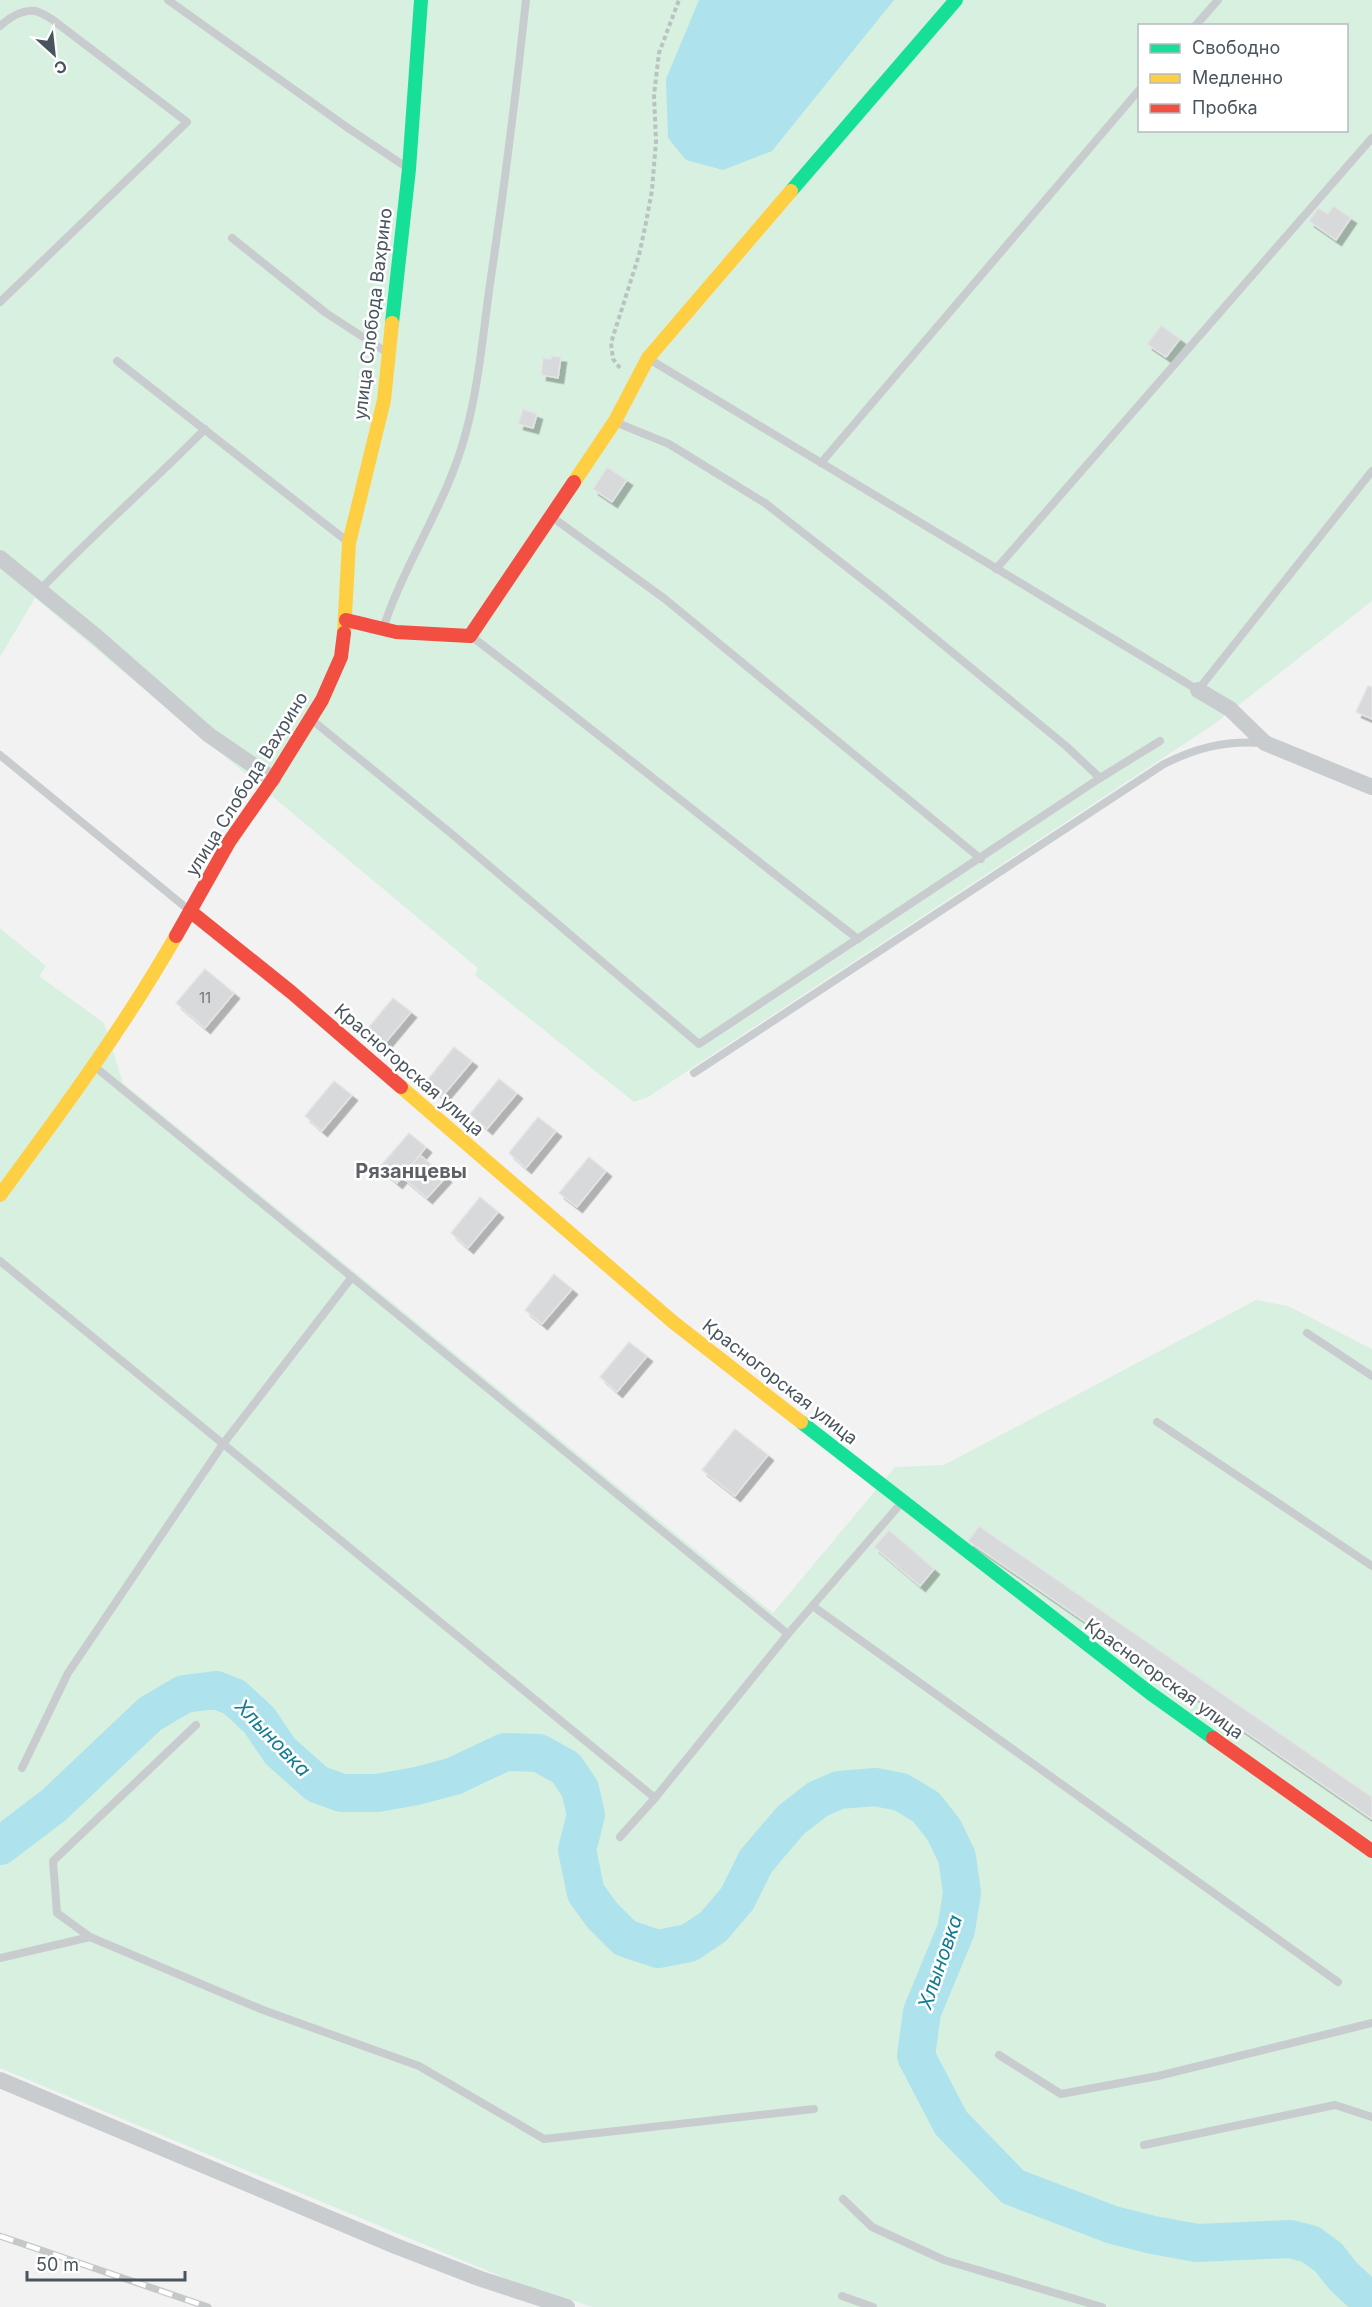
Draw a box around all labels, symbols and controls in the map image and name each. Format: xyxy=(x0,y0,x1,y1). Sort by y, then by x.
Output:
north arrow xyxy=(24,24,84,84)
legend xyxy=(1138,24,1348,132)
text: Свободно xyxy=(1192,37,1280,58)
text: С xyxy=(51,56,71,79)
text: Медленно xyxy=(1192,67,1283,88)
text: Пробка xyxy=(1192,97,1258,118)
street label: улица Слобода Вахрино xyxy=(349,207,396,421)
street label: улица Слобода Вахрино xyxy=(181,688,312,880)
house number: 11 xyxy=(199,988,211,1007)
street label: Красногорская улица xyxy=(330,999,488,1140)
district label: Рязанцевы xyxy=(355,1159,467,1183)
street label: Красногорская улица xyxy=(699,1315,862,1449)
street label: Красногорская улица xyxy=(1081,1614,1248,1743)
water label: Хлыновка xyxy=(230,1694,316,1782)
water label: Хлыновка xyxy=(912,1912,967,2013)
scale bar xyxy=(27,2244,184,2282)
text: 50 m xyxy=(36,2254,79,2275)

